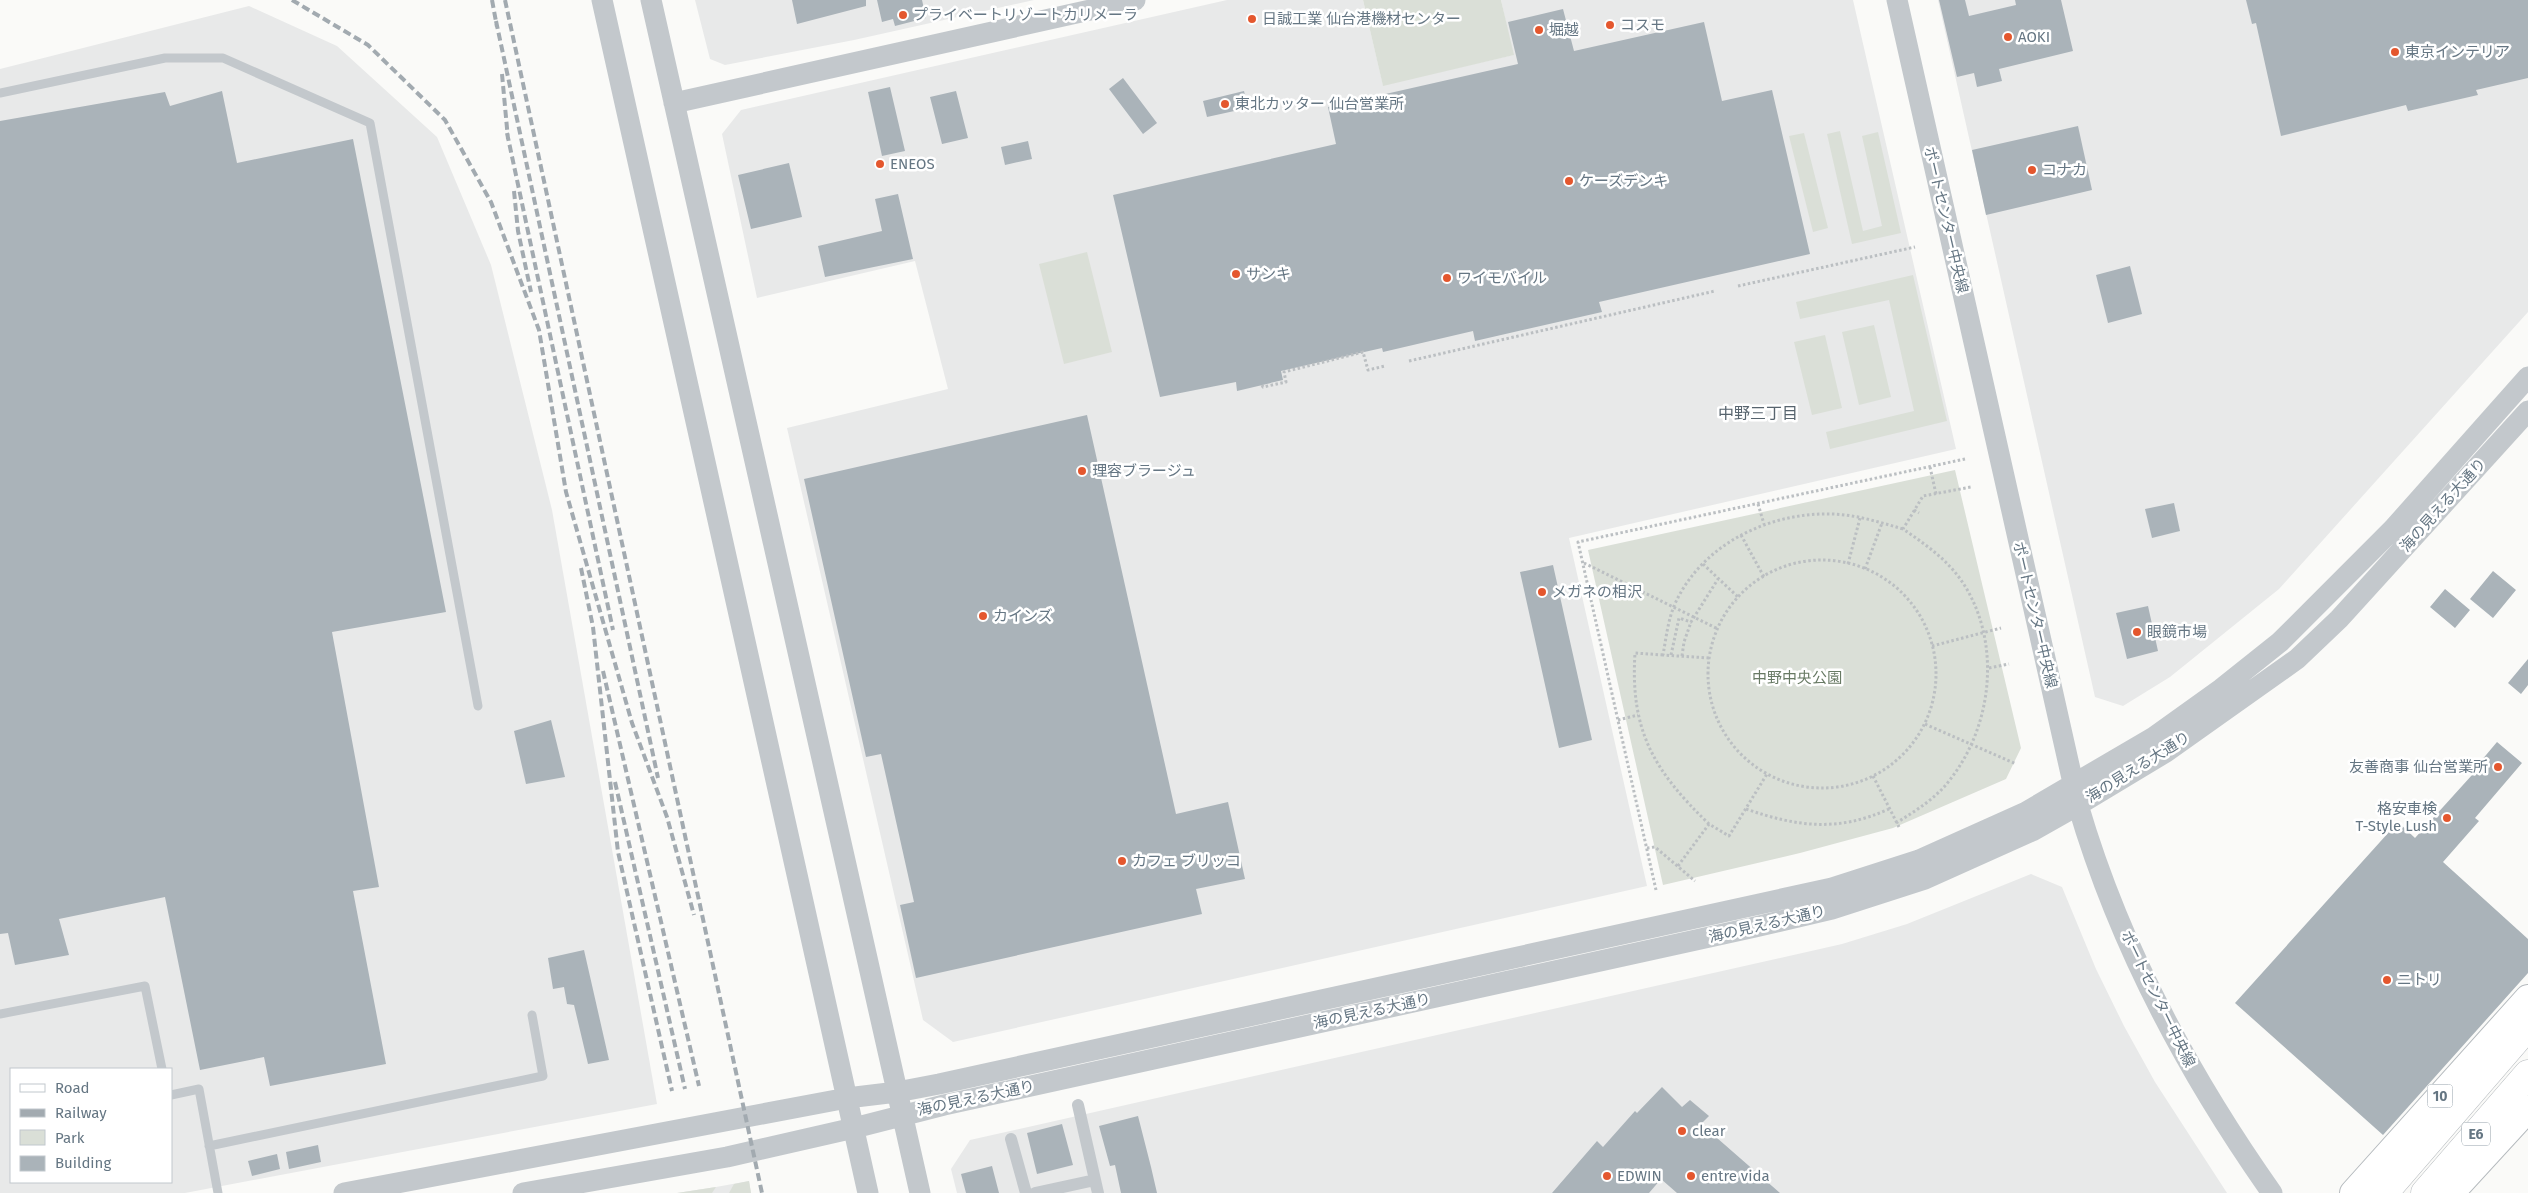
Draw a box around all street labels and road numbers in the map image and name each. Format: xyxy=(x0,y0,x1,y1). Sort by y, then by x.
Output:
street label: ポートセンター中央線 xyxy=(1920,145,1972,295)
street label: 海の見える大通り xyxy=(2396,455,2490,555)
street label: ポートセンター中央線 xyxy=(2009,540,2061,690)
street label: 海の見える大通り xyxy=(2083,728,2193,806)
street label: 海の見える大通り xyxy=(1707,902,1827,946)
street label: ポートセンター中央線 xyxy=(2117,928,2199,1070)
street label: 海の見える大通り xyxy=(1312,990,1432,1032)
street label: 海の見える大通り xyxy=(916,1077,1036,1119)
road number: 10 xyxy=(2428,1084,2452,1108)
road number: E6 xyxy=(2462,1122,2490,1146)

